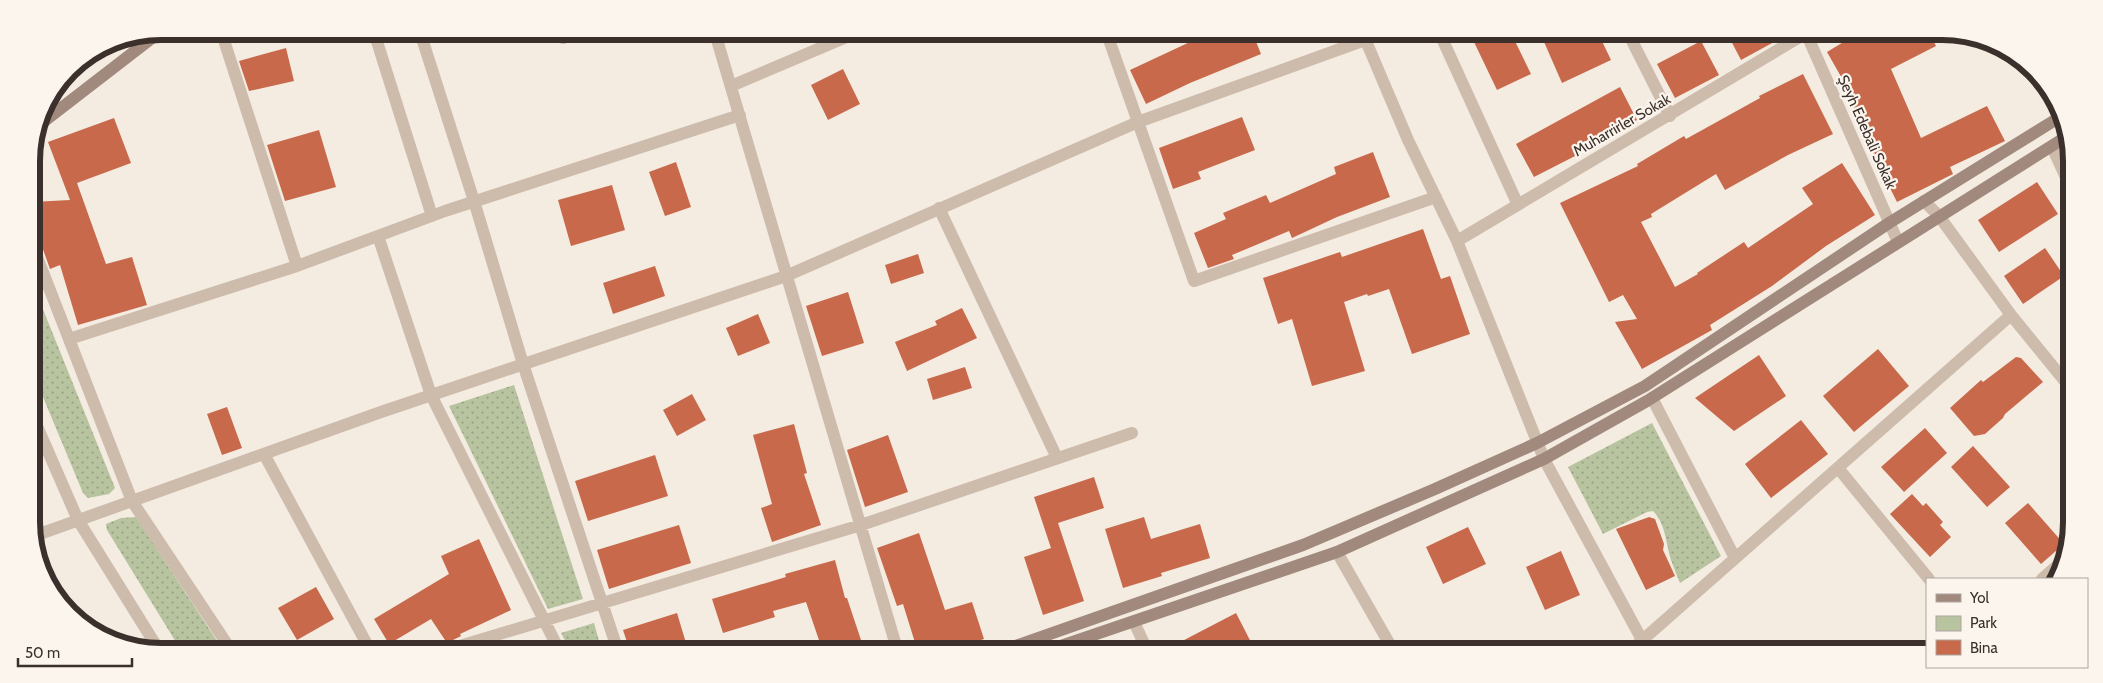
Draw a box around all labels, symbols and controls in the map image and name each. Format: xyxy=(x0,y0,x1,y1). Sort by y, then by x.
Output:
street label: Şeyh Edebali Sokak xyxy=(1834,72,1900,192)
street label: Muharrirler Sokak xyxy=(1570,90,1674,160)
legend xyxy=(1926,578,2088,668)
text: Yol xyxy=(1969,589,1989,607)
text: Park xyxy=(1970,614,1997,632)
scale bar xyxy=(18,636,131,668)
text: Bina xyxy=(1970,639,1998,657)
text: 50 m xyxy=(25,644,60,662)

